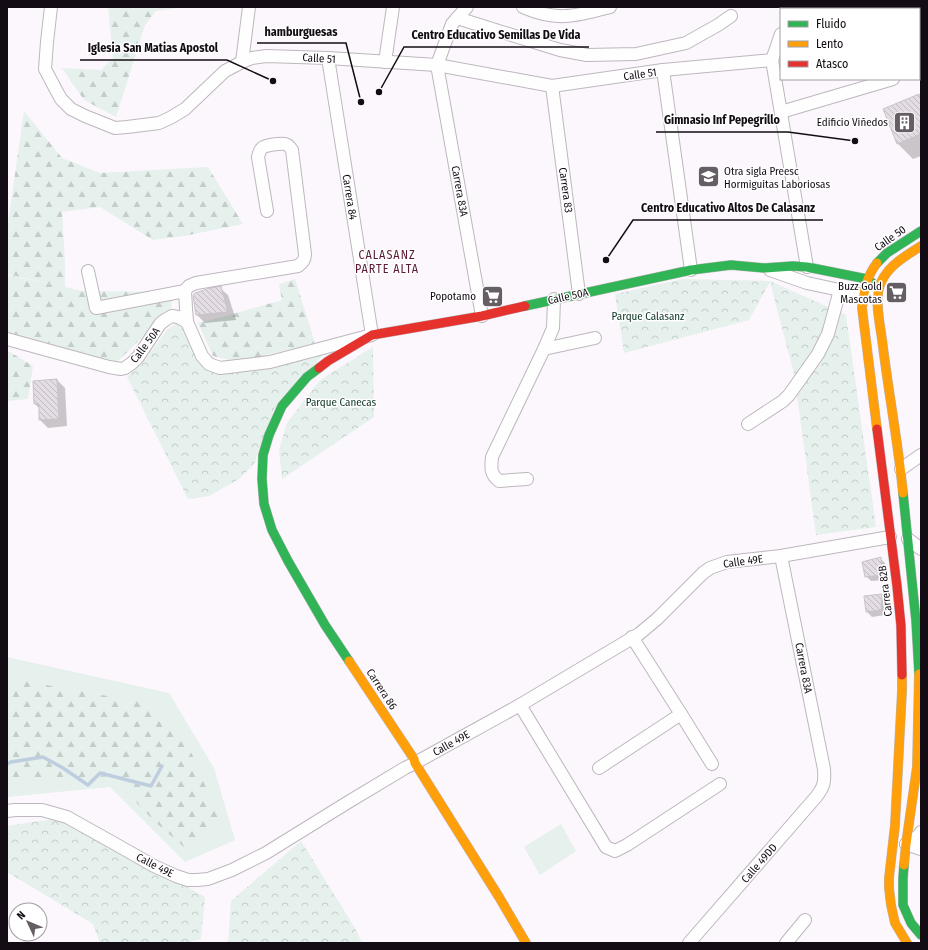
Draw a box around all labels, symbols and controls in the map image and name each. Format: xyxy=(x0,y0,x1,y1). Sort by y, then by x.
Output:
legend xyxy=(780,8,920,80)
text: Fluido xyxy=(816,17,846,31)
callout: hamburguesas xyxy=(257,19,346,43)
callout: Centro Educativo Semillas De Vida xyxy=(404,23,589,47)
text: hamburguesas xyxy=(265,25,338,39)
text: Centro Educativo Semillas De Vida xyxy=(411,28,581,42)
callout: Iglesia San Matias Apostol xyxy=(80,36,227,60)
text: Lento xyxy=(816,37,843,51)
text: Iglesia San Matias Apostol xyxy=(88,41,219,55)
street label: Calle 51 xyxy=(302,51,336,66)
text: Atasco xyxy=(816,57,848,71)
street label: Calle 51 xyxy=(623,66,657,83)
callout: Gimnasio Inf Pepegrillo xyxy=(656,108,788,132)
building icon: Edificio Viñedos xyxy=(891,109,917,135)
text: Gimnasio Inf Pepegrillo xyxy=(664,113,781,127)
place label: Edificio Viñedos xyxy=(817,116,888,129)
school or university icon: Otra sigla Preesc Hormiguitas Laboriosas xyxy=(696,164,722,190)
street label: Carrera 83A xyxy=(449,165,470,218)
place label: Otra sigla Preesc Hormiguitas Laboriosas xyxy=(724,165,830,191)
street label: Carrera 83 xyxy=(556,167,575,214)
street label: Carrera 84 xyxy=(339,173,360,221)
callout: Centro Educativo Altos De Calasanz xyxy=(633,196,823,220)
text: Centro Educativo Altos De Calasanz xyxy=(641,201,815,215)
street label: Calle 50 xyxy=(872,223,909,254)
district label: CALASANZ PARTE ALTA xyxy=(355,248,419,276)
supermarket icon: Buzz Gold Mascotas xyxy=(884,279,910,305)
place label: Buzz Gold Mascotas xyxy=(838,280,882,306)
supermarket icon: Popotamo xyxy=(479,283,505,309)
street label: Calle 50A xyxy=(547,286,590,307)
place label: Popotamo xyxy=(430,290,476,303)
park label: Parque Calasanz xyxy=(612,310,685,323)
street label: Calle 50A xyxy=(128,325,163,366)
park label: Parque Canecas xyxy=(306,396,377,409)
street label: Calle 49E xyxy=(722,552,764,571)
street label: Carrera 82B xyxy=(876,565,895,617)
street label: Carrera 83A xyxy=(792,642,815,695)
street label: Carrera 86 xyxy=(364,666,400,713)
street label: Calle 49E xyxy=(431,728,472,759)
street label: Calle 49DD xyxy=(739,841,780,886)
street label: Calle 49E xyxy=(134,851,176,880)
north arrow xyxy=(8,902,48,942)
text: N xyxy=(14,909,28,922)

